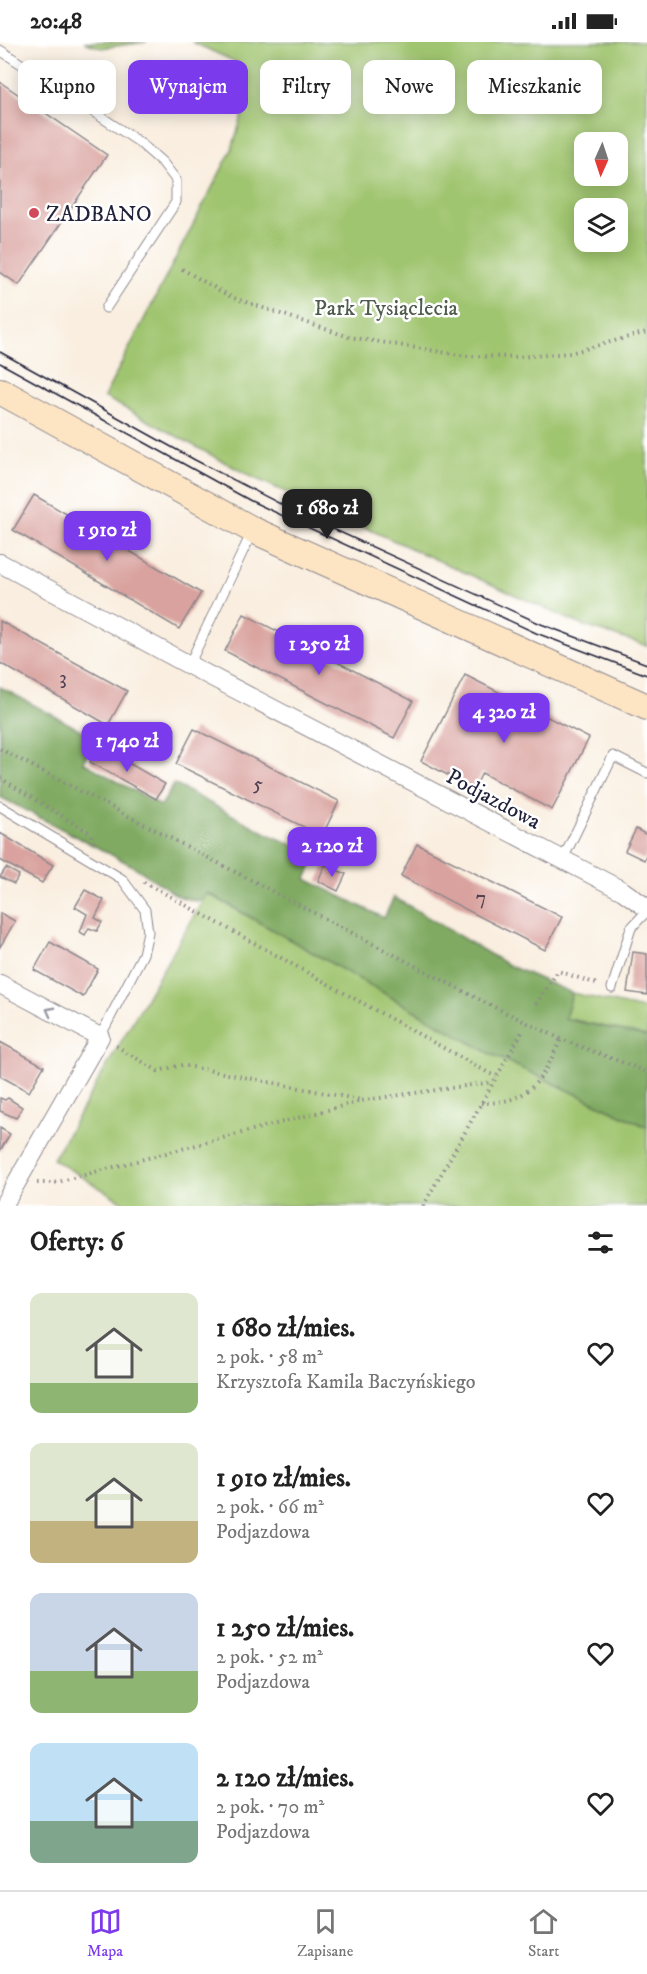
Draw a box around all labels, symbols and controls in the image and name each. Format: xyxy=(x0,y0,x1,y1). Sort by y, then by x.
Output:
text: 20:48 xyxy=(30,8,82,35)
chip: Kupno xyxy=(18,60,116,114)
chip: Wynajem xyxy=(128,60,248,114)
chip: Filtry xyxy=(260,60,351,114)
chip: Nowe xyxy=(363,60,455,114)
chip: Mieszkanie xyxy=(467,60,602,114)
north arrow xyxy=(574,132,628,186)
map controls xyxy=(574,132,628,252)
button: layers xyxy=(574,198,628,252)
place label: ZADBANO xyxy=(46,201,152,228)
marker: ZADBANO xyxy=(27,206,41,220)
park label: Park Tysiąclecia xyxy=(314,295,459,322)
pin: 1 680 zł xyxy=(265,489,389,540)
text: 1 680 zł xyxy=(296,496,358,521)
pin: 1 910 zł xyxy=(45,511,169,562)
text: 1 910 zł xyxy=(78,518,136,543)
pin: 1 250 zł xyxy=(257,625,381,676)
text: 1 250 zł xyxy=(288,632,350,657)
house number: 3 xyxy=(59,666,67,691)
pin: 4 320 zł xyxy=(442,693,566,744)
text: 4 320 zł xyxy=(473,700,535,725)
pin: 1 740 zł xyxy=(65,722,189,773)
text: 1 740 zł xyxy=(95,729,159,754)
street label: Podjazdowa xyxy=(441,763,546,836)
house number: 5 xyxy=(253,772,263,797)
pin: 2 120 zł xyxy=(270,827,394,878)
text: 2 120 zł xyxy=(301,834,363,859)
house number: 7 xyxy=(476,886,486,911)
one-way arrow xyxy=(45,1007,56,1018)
text: Oferty: 6 xyxy=(30,1226,124,1259)
icon: filters xyxy=(584,1226,617,1259)
text: 1 680 zł/mies. xyxy=(216,1312,355,1345)
icon: home xyxy=(78,1317,150,1389)
icon: heart xyxy=(584,1337,617,1370)
text: 2 pok. · 58 m² xyxy=(216,1345,323,1370)
text: Krzysztofa Kamila Baczyńskiego xyxy=(216,1370,476,1395)
text: 1 910 zł/mies. xyxy=(216,1462,351,1495)
icon: home xyxy=(78,1467,150,1539)
icon: heart xyxy=(584,1487,617,1520)
text: 2 pok. · 66 m² xyxy=(216,1495,324,1520)
text: Podjazdowa xyxy=(216,1520,310,1545)
text: 1 250 zł/mies. xyxy=(216,1612,354,1645)
icon: home xyxy=(78,1617,150,1689)
icon: heart xyxy=(584,1637,617,1670)
text: 2 pok. · 52 m² xyxy=(216,1645,323,1670)
text: Podjazdowa xyxy=(216,1670,310,1695)
text: 2 120 zł/mies. xyxy=(216,1762,354,1795)
icon: home xyxy=(78,1767,150,1839)
icon: heart xyxy=(584,1787,617,1820)
text: 2 pok. · 70 m² xyxy=(216,1795,324,1820)
text: Podjazdowa xyxy=(216,1820,310,1845)
tab: Mapa xyxy=(87,1905,123,1961)
tab: Zapisane xyxy=(297,1905,353,1961)
tab: Start xyxy=(527,1905,560,1961)

